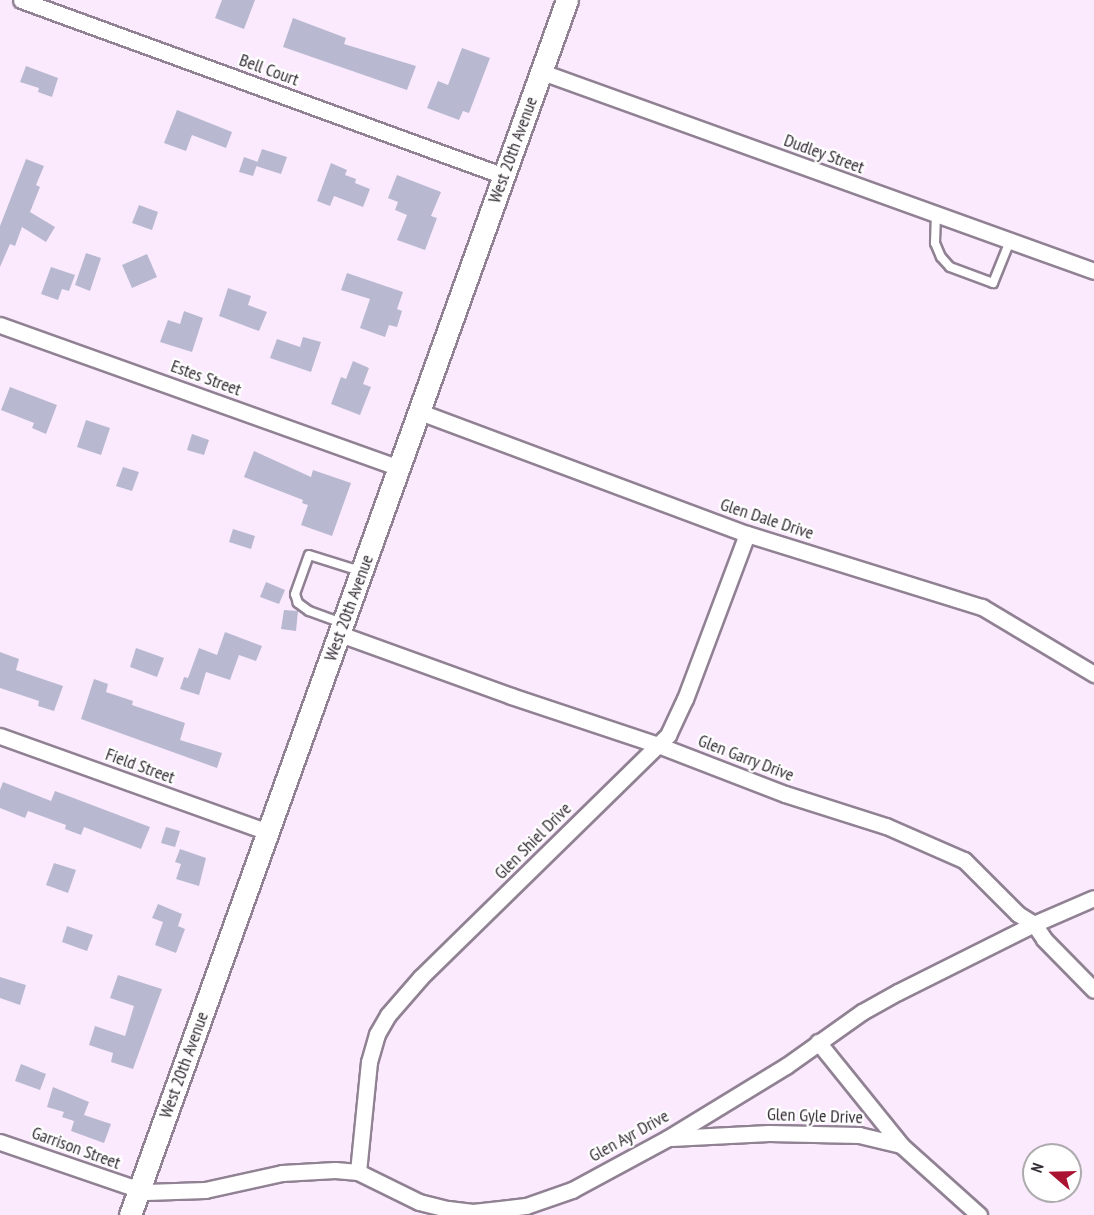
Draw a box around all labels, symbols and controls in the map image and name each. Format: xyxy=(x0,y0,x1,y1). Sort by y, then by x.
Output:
street label: Bell Court xyxy=(236,49,302,91)
street label: West 20th Avenue xyxy=(484,94,542,206)
street label: Dudley Street xyxy=(781,129,867,179)
street label: Estes Street xyxy=(168,355,244,401)
street label: Glen Dale Drive xyxy=(718,494,816,544)
street label: West 20th Avenue xyxy=(320,552,378,664)
street label: Glen Garry Drive xyxy=(695,730,797,786)
street label: Field Street xyxy=(103,744,177,788)
street label: Glen Shiel Drive xyxy=(490,798,576,884)
street label: West 20th Avenue xyxy=(155,1009,213,1121)
street label: Glen Gyle Drive xyxy=(767,1104,863,1128)
street label: Glen Ayr Drive xyxy=(585,1105,673,1167)
street label: Garrison Street xyxy=(29,1122,123,1174)
north arrow xyxy=(1022,1143,1082,1203)
text: N xyxy=(1026,1160,1048,1175)

